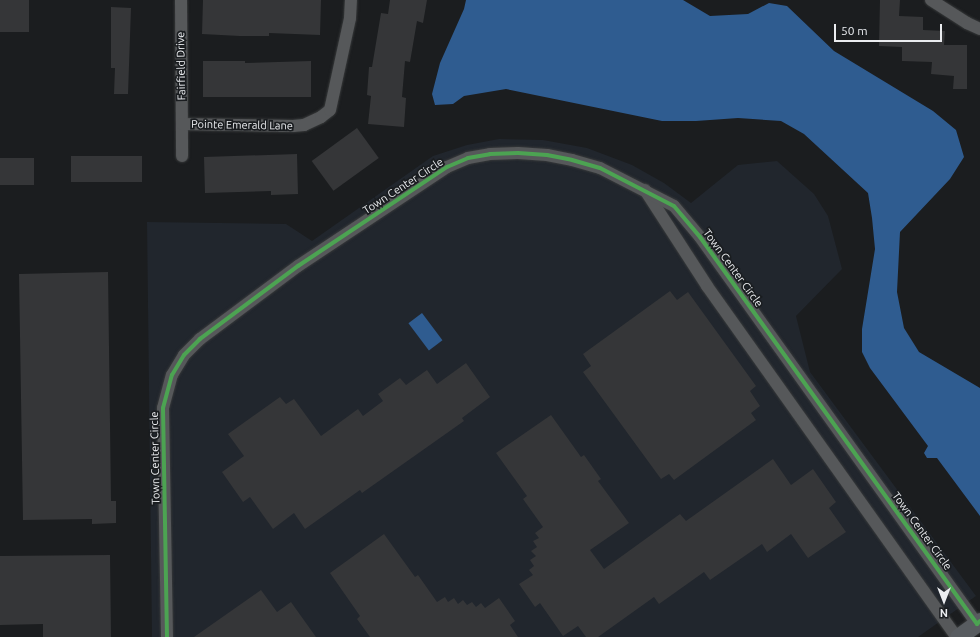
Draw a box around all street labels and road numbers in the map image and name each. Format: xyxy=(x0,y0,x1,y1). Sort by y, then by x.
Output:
street label: Fairfield Drive xyxy=(174,32,188,100)
street label: Pointe Emerald Lane xyxy=(191,118,293,132)
street label: Town Center Circle xyxy=(360,155,446,217)
street label: Town Center Circle xyxy=(700,226,766,310)
street label: Town Center Circle xyxy=(148,411,162,505)
street label: Town Center Circle xyxy=(889,489,955,573)

